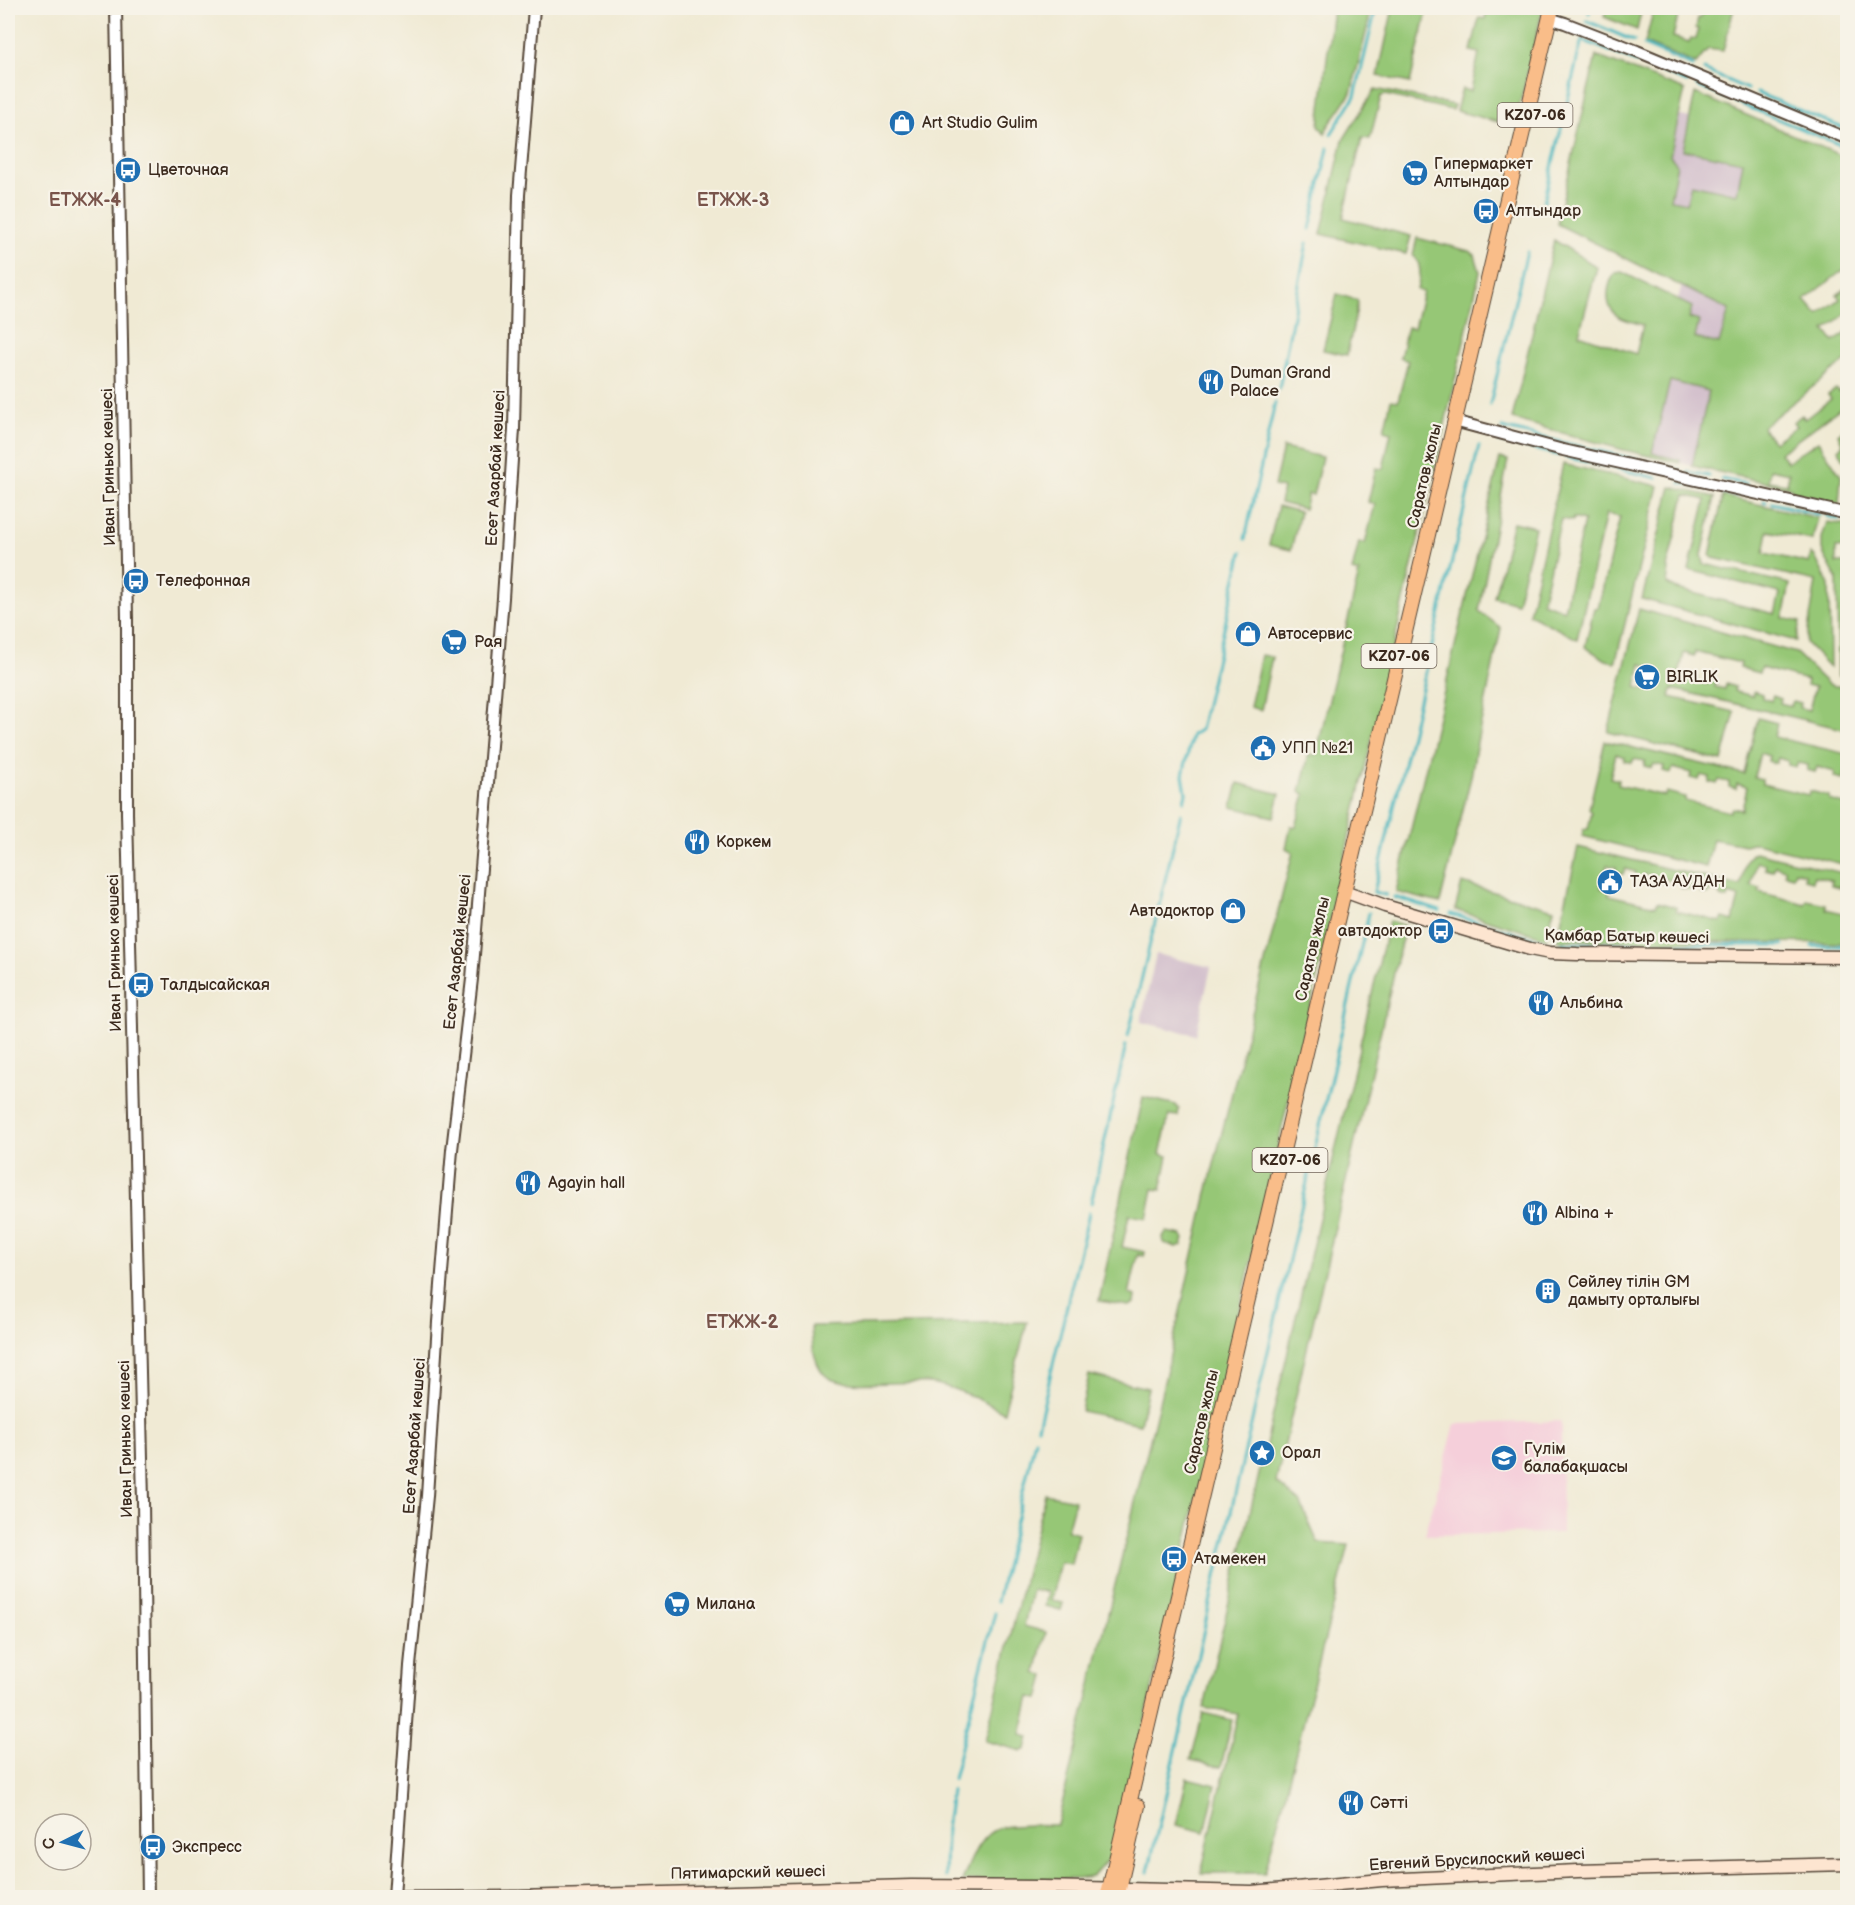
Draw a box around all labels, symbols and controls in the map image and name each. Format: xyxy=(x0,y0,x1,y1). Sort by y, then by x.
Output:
road number: KZ07-06 xyxy=(1498,103,1573,127)
shop icon: Art Studio Gulim xyxy=(887,108,917,138)
place label: Art Studio Gulim xyxy=(922,114,1038,133)
bus stop icon: Цветочная xyxy=(113,155,143,185)
place label: Гипермаркет Алтындар xyxy=(1433,155,1533,192)
supermarket icon: Гипермаркет Алтындар xyxy=(1400,158,1430,188)
place label: Цветочная xyxy=(148,161,229,180)
district label: ЕТЖЖ-4 xyxy=(49,190,122,211)
district label: ЕТЖЖ-3 xyxy=(697,190,769,211)
bus stop icon: Алтындар xyxy=(1471,196,1501,226)
place label: Алтындар xyxy=(1505,202,1581,221)
place label: Duman Grand Palace xyxy=(1230,364,1331,401)
restaurant icon: Duman Grand Palace xyxy=(1196,367,1226,397)
street label: Иван Гринько көшесі xyxy=(98,388,120,546)
street label: Есет Азарбай көшесі xyxy=(482,389,510,547)
street label: Саратов жолы xyxy=(1404,422,1446,530)
bus stop icon: Телефонная xyxy=(121,566,151,596)
place label: Телефонная xyxy=(156,572,251,591)
shop icon: Автосервис xyxy=(1233,619,1263,649)
place label: Автосервис xyxy=(1267,625,1353,644)
supermarket icon: Рая xyxy=(439,627,469,657)
place label: Рая xyxy=(474,633,503,652)
road number: KZ07-06 xyxy=(1362,644,1436,668)
supermarket icon: BIRLIK xyxy=(1632,662,1662,692)
place label: BIRLIK xyxy=(1666,668,1718,687)
public building icon: УПП №21 xyxy=(1248,733,1278,763)
place label: УПП №21 xyxy=(1282,739,1353,758)
restaurant icon: Коркем xyxy=(682,827,712,857)
place label: Коркем xyxy=(716,833,772,852)
public building icon: ТАЗА АУДАН xyxy=(1595,867,1625,897)
street label: Есет Азарбай көшесі xyxy=(440,873,476,1031)
place label: ТАЗА АУДАН xyxy=(1630,873,1725,892)
street label: Иван Гринько көшесі xyxy=(104,874,126,1032)
street label: Саратов жолы xyxy=(1292,895,1334,1003)
shop icon: Автодоктор xyxy=(1218,896,1248,926)
place label: Автодоктор xyxy=(1129,902,1214,921)
bus stop icon: автодоктор xyxy=(1426,916,1456,946)
place label: автодоктор xyxy=(1338,922,1422,941)
street label: Қамбар Батыр көшесі xyxy=(1544,926,1710,948)
bus stop icon: Талдысайская xyxy=(126,970,156,1000)
place label: Талдысайская xyxy=(160,976,270,995)
restaurant icon: Альбина xyxy=(1526,988,1556,1018)
place label: Альбина xyxy=(1559,994,1623,1013)
road number: KZ07-06 xyxy=(1252,1148,1328,1172)
restaurant icon: Agayin hall xyxy=(513,1168,543,1198)
place label: Agayin hall xyxy=(548,1174,625,1193)
restaurant icon: Albina + xyxy=(1520,1198,1550,1228)
place label: Albina + xyxy=(1555,1204,1614,1223)
place label: Сөйлеу тілін GM дамыту орталығы xyxy=(1568,1273,1700,1310)
building icon: Сөйлеу тілін GM дамыту орталығы xyxy=(1533,1276,1563,1306)
district label: ЕТЖЖ-2 xyxy=(706,1312,779,1333)
street label: Есет Азарбай көшесі xyxy=(400,1357,430,1515)
street label: Иван Гринько көшесі xyxy=(115,1360,137,1518)
street label: Саратов жолы xyxy=(1181,1368,1223,1476)
place icon: Орал xyxy=(1247,1438,1277,1468)
place label: Гүлім балабақшасы xyxy=(1524,1440,1628,1477)
school or university icon: Гүлім балабақшасы xyxy=(1489,1443,1519,1473)
place label: Орал xyxy=(1282,1444,1321,1463)
bus stop icon: Атамекен xyxy=(1159,1544,1189,1574)
place label: Атамекен xyxy=(1193,1550,1266,1569)
supermarket icon: Милана xyxy=(662,1589,692,1619)
place label: Милана xyxy=(696,1595,756,1614)
restaurant icon: Сәтті xyxy=(1336,1788,1366,1818)
place label: Сәтті xyxy=(1370,1794,1408,1813)
north arrow xyxy=(33,1812,93,1872)
bus stop icon: Экспресс xyxy=(138,1832,168,1862)
text: С xyxy=(40,1837,60,1850)
place label: Экспресс xyxy=(172,1838,242,1857)
street label: Евгений Брусилоский көшесі xyxy=(1369,1845,1585,1875)
street label: Пятимарский көшесі xyxy=(670,1862,826,1884)

